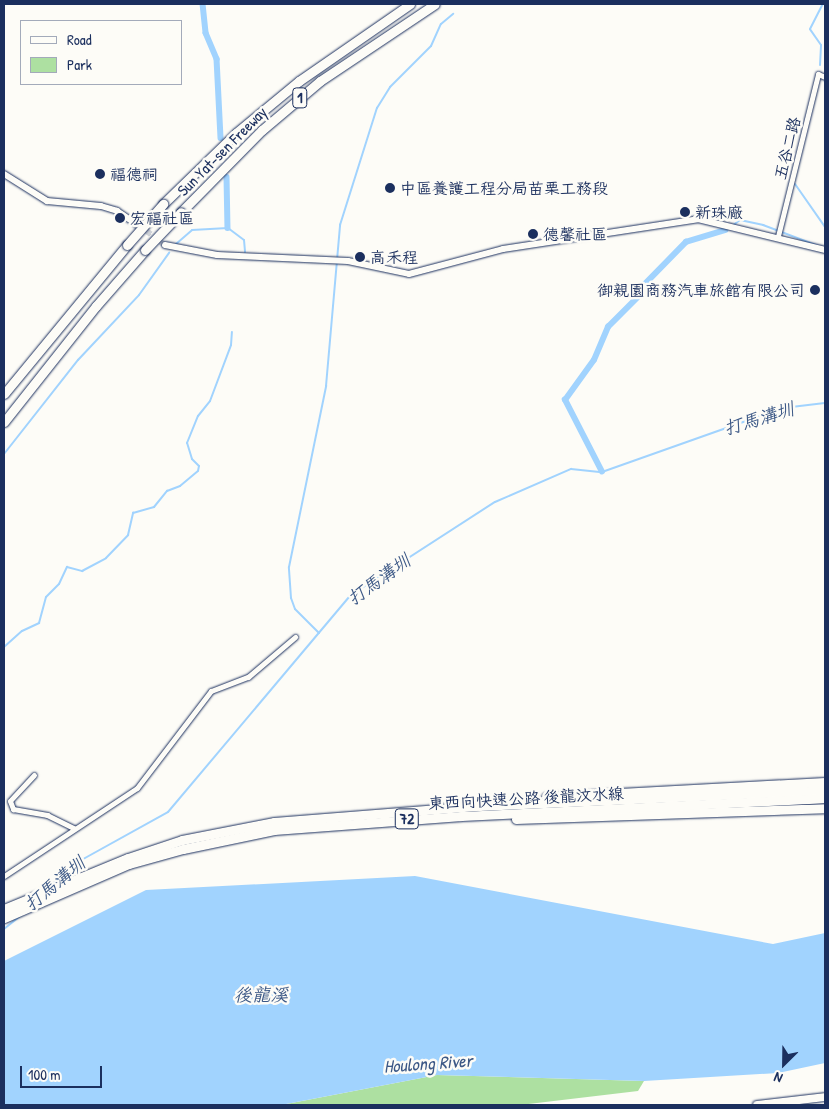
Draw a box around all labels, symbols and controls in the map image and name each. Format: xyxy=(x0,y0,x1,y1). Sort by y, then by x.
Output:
legend xyxy=(20,20,182,85)
text: Road xyxy=(67,29,92,50)
text: Park xyxy=(67,54,92,75)
road number: 1 xyxy=(291,86,309,110)
street label: Sun Yat-sen Freeway xyxy=(173,102,271,200)
street label: 五谷二路 xyxy=(770,115,804,181)
place label: 福德祠 xyxy=(110,164,158,184)
marker: 福德祠 xyxy=(94,168,106,180)
place label: 中區養護工程分局苗栗工務段 xyxy=(400,178,608,198)
marker: 中區養護工程分局苗栗工務段 xyxy=(384,182,396,194)
place label: 新珠廠 xyxy=(695,202,743,222)
marker: 新珠廠 xyxy=(679,206,691,218)
place label: 宏福社區 xyxy=(130,208,194,228)
marker: 宏福社區 xyxy=(114,212,126,224)
place label: 德馨社區 xyxy=(543,224,607,244)
marker: 德馨社區 xyxy=(527,228,539,240)
place label: 高禾程 xyxy=(370,247,418,267)
marker: 高禾程 xyxy=(354,251,366,263)
place label: 御親園商務汽車旅館有限公司 xyxy=(597,280,805,300)
marker: 御親園商務汽車旅館有限公司 xyxy=(809,284,821,296)
water label: 打馬溝圳 xyxy=(721,398,797,440)
water label: 打馬溝圳 xyxy=(344,550,414,610)
street label: 東西向快速公路 後龍汶水線 xyxy=(428,783,624,813)
road number: 72 xyxy=(394,806,420,832)
water label: 打馬溝圳 xyxy=(20,853,90,915)
water label: 後龍溪 xyxy=(234,984,288,1006)
north arrow xyxy=(759,1039,809,1089)
water label: Houlong River xyxy=(383,1050,473,1078)
scale bar xyxy=(22,1056,105,1088)
text: 100 m xyxy=(28,1064,61,1085)
text: N xyxy=(771,1068,785,1088)

